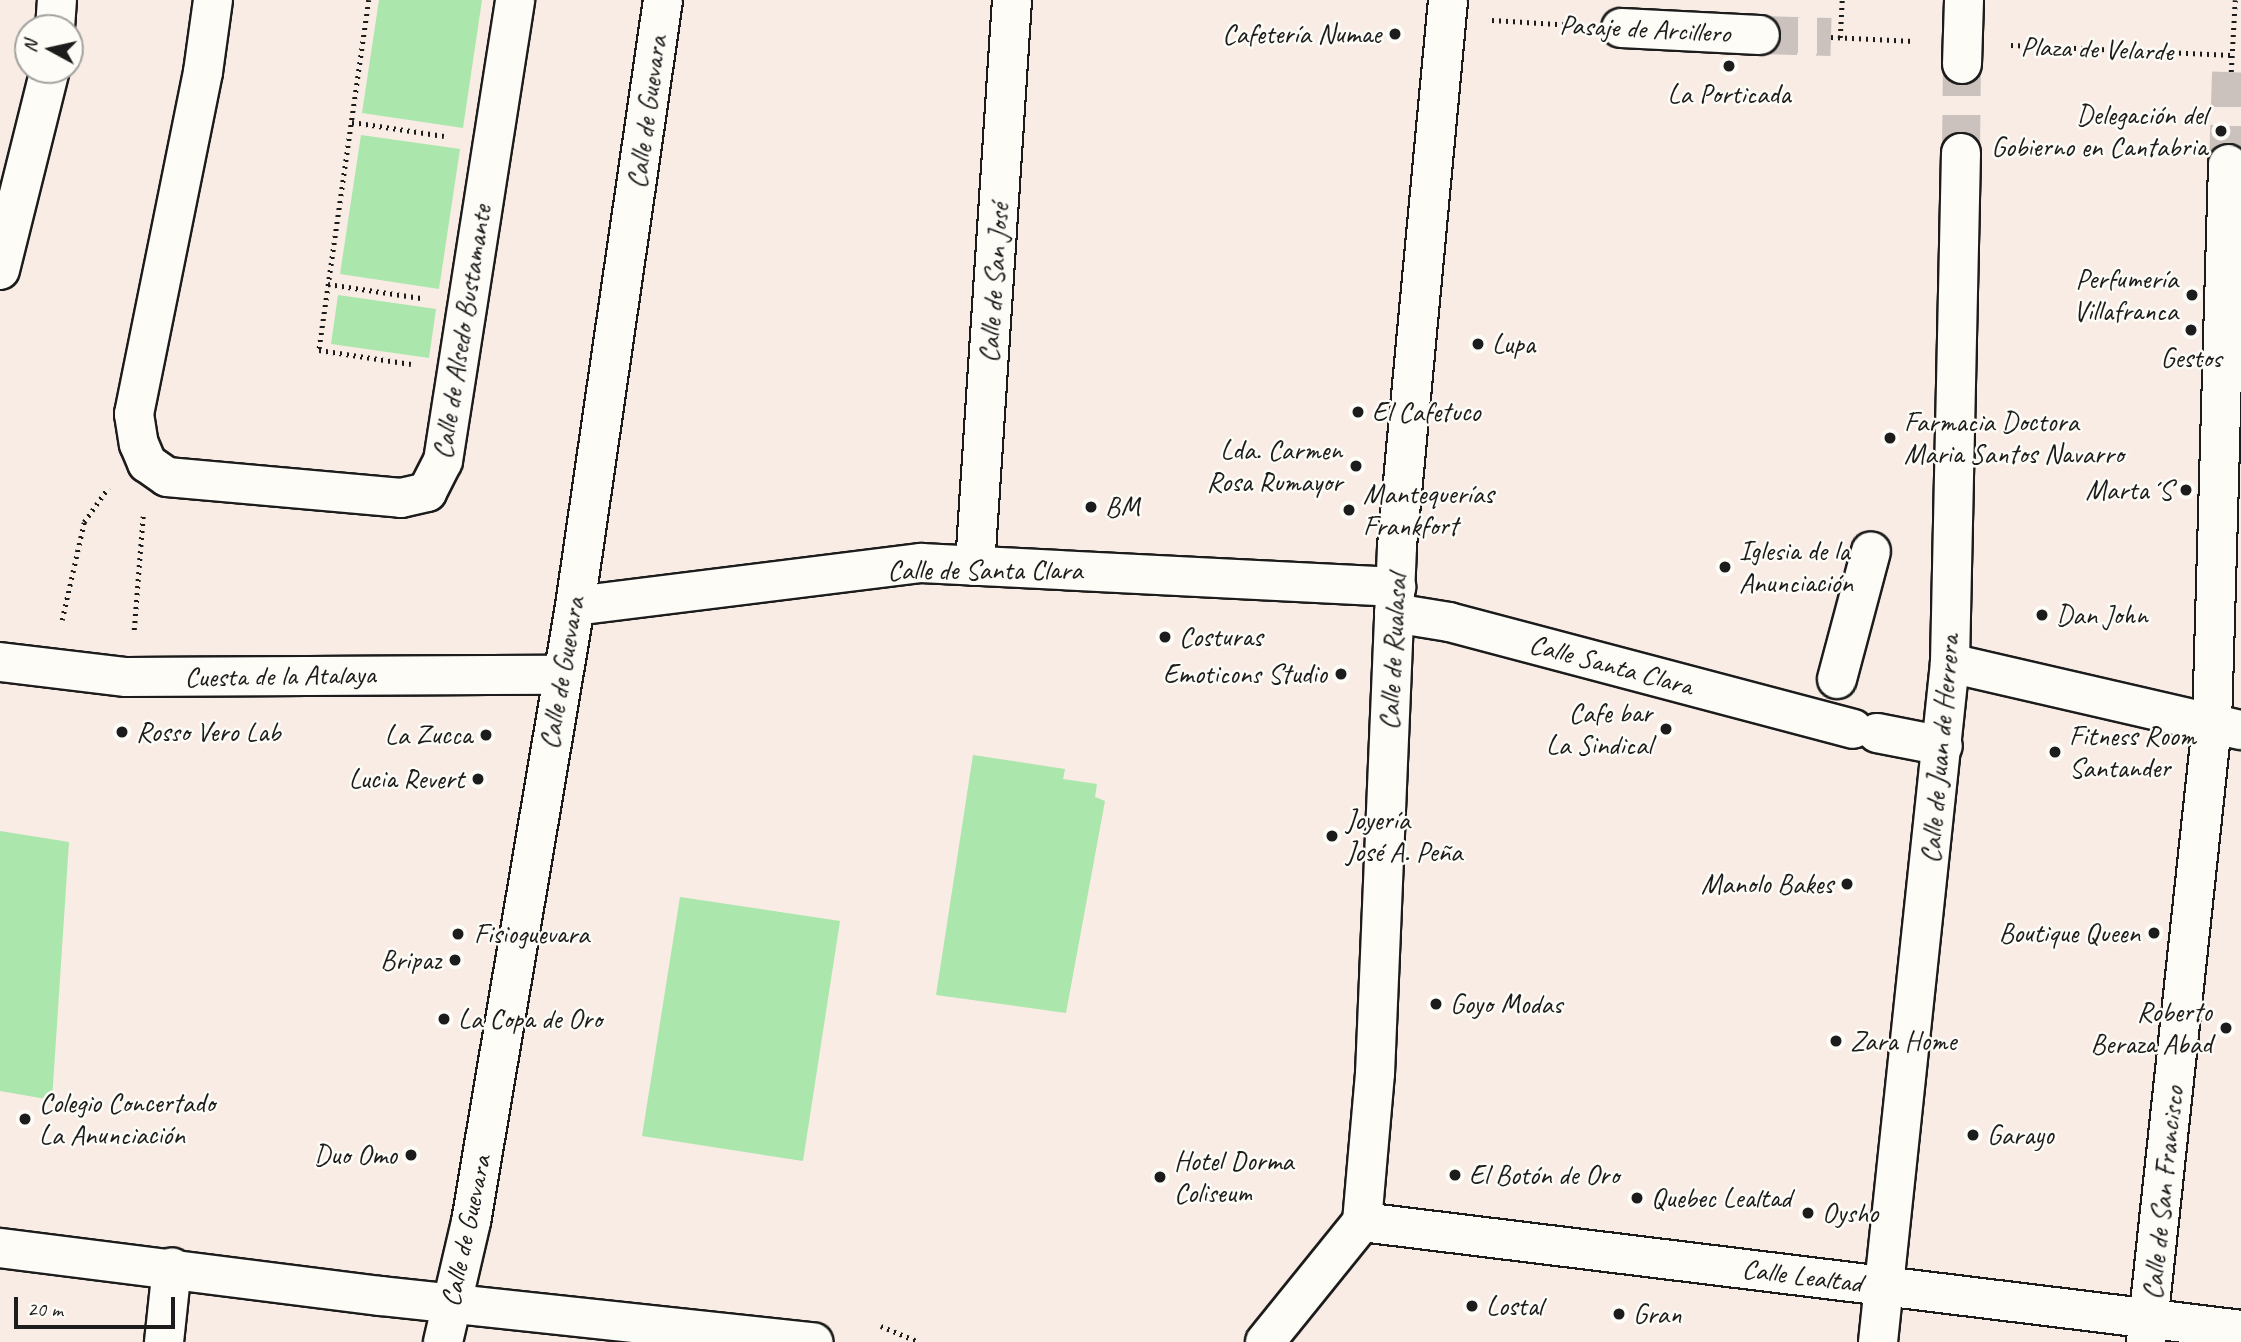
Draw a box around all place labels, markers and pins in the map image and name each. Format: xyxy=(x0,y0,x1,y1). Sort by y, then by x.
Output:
place label: Cafetería Numae xyxy=(1222,17,1381,51)
marker: Cafetería Numae xyxy=(1387,26,1403,42)
marker: La Porticada xyxy=(1721,58,1737,74)
place label: La Porticada xyxy=(1668,77,1790,111)
place label: Delegación del Gobierno en Cantabria xyxy=(1991,98,2207,164)
marker: Delegación del Gobierno en Cantabria xyxy=(2213,123,2229,139)
place label: Perfumería Villafranca xyxy=(2073,262,2178,328)
marker: Perfumería Villafranca xyxy=(2184,287,2200,303)
marker: Gestos xyxy=(2183,322,2199,338)
place label: Lupa xyxy=(1492,327,1535,361)
marker: Lupa xyxy=(1470,336,1486,352)
place label: Gestos xyxy=(2161,341,2221,375)
place label: El Cafetuco xyxy=(1372,395,1481,429)
marker: El Cafetuco xyxy=(1350,404,1366,420)
place label: Farmacia Doctora Maria Santos Navarro xyxy=(1904,405,2123,471)
marker: Farmacia Doctora Maria Santos Navarro xyxy=(1882,430,1898,446)
place label: Lda. Carmen Rosa Rumayor xyxy=(1209,433,1342,499)
marker: Lda. Carmen Rosa Rumayor xyxy=(1348,458,1364,474)
place label: Marta´S xyxy=(2086,473,2172,507)
place label: Mantequerías Frankfort xyxy=(1363,477,1493,543)
marker: Marta´S xyxy=(2178,482,2194,498)
place label: BM xyxy=(1105,490,1140,524)
marker: BM xyxy=(1083,499,1099,515)
marker: Mantequerías Frankfort xyxy=(1341,502,1357,518)
place label: Iglesia de la Anunciación xyxy=(1739,534,1853,600)
marker: Iglesia de la Anunciación xyxy=(1717,559,1733,575)
place label: Dan John xyxy=(2056,598,2148,632)
marker: Dan John xyxy=(2034,607,2050,623)
place label: Costuras xyxy=(1179,620,1262,654)
marker: Costuras xyxy=(1157,629,1173,645)
place label: Emoticons Studio xyxy=(1162,657,1327,691)
marker: Emoticons Studio xyxy=(1333,666,1349,682)
place label: Cafe bar La Sindical xyxy=(1546,696,1652,762)
place label: Rosso Vero Lab xyxy=(136,715,281,749)
place label: La Zucca xyxy=(386,718,472,752)
place label: Fitness Room Santander xyxy=(2069,719,2194,785)
marker: Cafe bar La Sindical xyxy=(1658,721,1674,737)
marker: Rosso Vero Lab xyxy=(114,724,130,740)
marker: La Zucca xyxy=(478,727,494,743)
marker: Fitness Room Santander xyxy=(2047,744,2063,760)
place label: Lucia Revert xyxy=(348,762,464,796)
marker: Lucia Revert xyxy=(470,771,486,787)
place label: Joyería José A. Peña xyxy=(1346,803,1462,869)
marker: Joyería José A. Peña xyxy=(1324,828,1340,844)
place label: Manolo Bakes xyxy=(1701,867,1833,901)
marker: Manolo Bakes xyxy=(1839,876,1855,892)
place label: Boutique Queen xyxy=(1999,916,2140,950)
place label: Fisioguevara xyxy=(474,917,589,951)
marker: Fisioguevara xyxy=(448,924,468,944)
marker: Boutique Queen xyxy=(2146,925,2162,941)
place label: Bripaz xyxy=(380,943,441,977)
marker: Bripaz xyxy=(447,952,463,968)
place label: Goyo Modas xyxy=(1450,987,1561,1021)
place label: Roberto Beraza Abad xyxy=(2091,995,2212,1061)
marker: Goyo Modas xyxy=(1428,996,1444,1012)
place label: La Copa de Oro xyxy=(458,1002,601,1036)
marker: La Copa de Oro xyxy=(436,1011,452,1027)
marker: Roberto Beraza Abad xyxy=(2218,1020,2234,1036)
place label: Zara Home xyxy=(1850,1024,1955,1058)
marker: Zara Home xyxy=(1828,1033,1844,1049)
place label: Colegio Concertado La Anunciación xyxy=(39,1086,214,1152)
marker: Colegio Concertado La Anunciación xyxy=(17,1111,33,1127)
place label: Garayo xyxy=(1987,1118,2054,1152)
marker: Garayo xyxy=(1965,1127,1981,1143)
place label: Duo Omo xyxy=(313,1138,397,1172)
place label: Hotel Dorma Coliseum xyxy=(1174,1144,1294,1210)
marker: Duo Omo xyxy=(403,1147,419,1163)
place label: El Botón de Oro xyxy=(1469,1158,1619,1192)
marker: El Botón de Oro xyxy=(1447,1167,1463,1183)
marker: Hotel Dorma Coliseum xyxy=(1152,1169,1168,1185)
place label: Quebec Lealtad xyxy=(1651,1181,1791,1215)
marker: Quebec Lealtad xyxy=(1629,1190,1645,1206)
place label: Oysho xyxy=(1822,1196,1878,1230)
marker: Oysho xyxy=(1800,1205,1816,1221)
place label: Lostal xyxy=(1486,1289,1543,1323)
place label: Gran xyxy=(1633,1297,1681,1331)
marker: Lostal xyxy=(1464,1298,1480,1314)
marker: Gran xyxy=(1611,1306,1627,1322)

